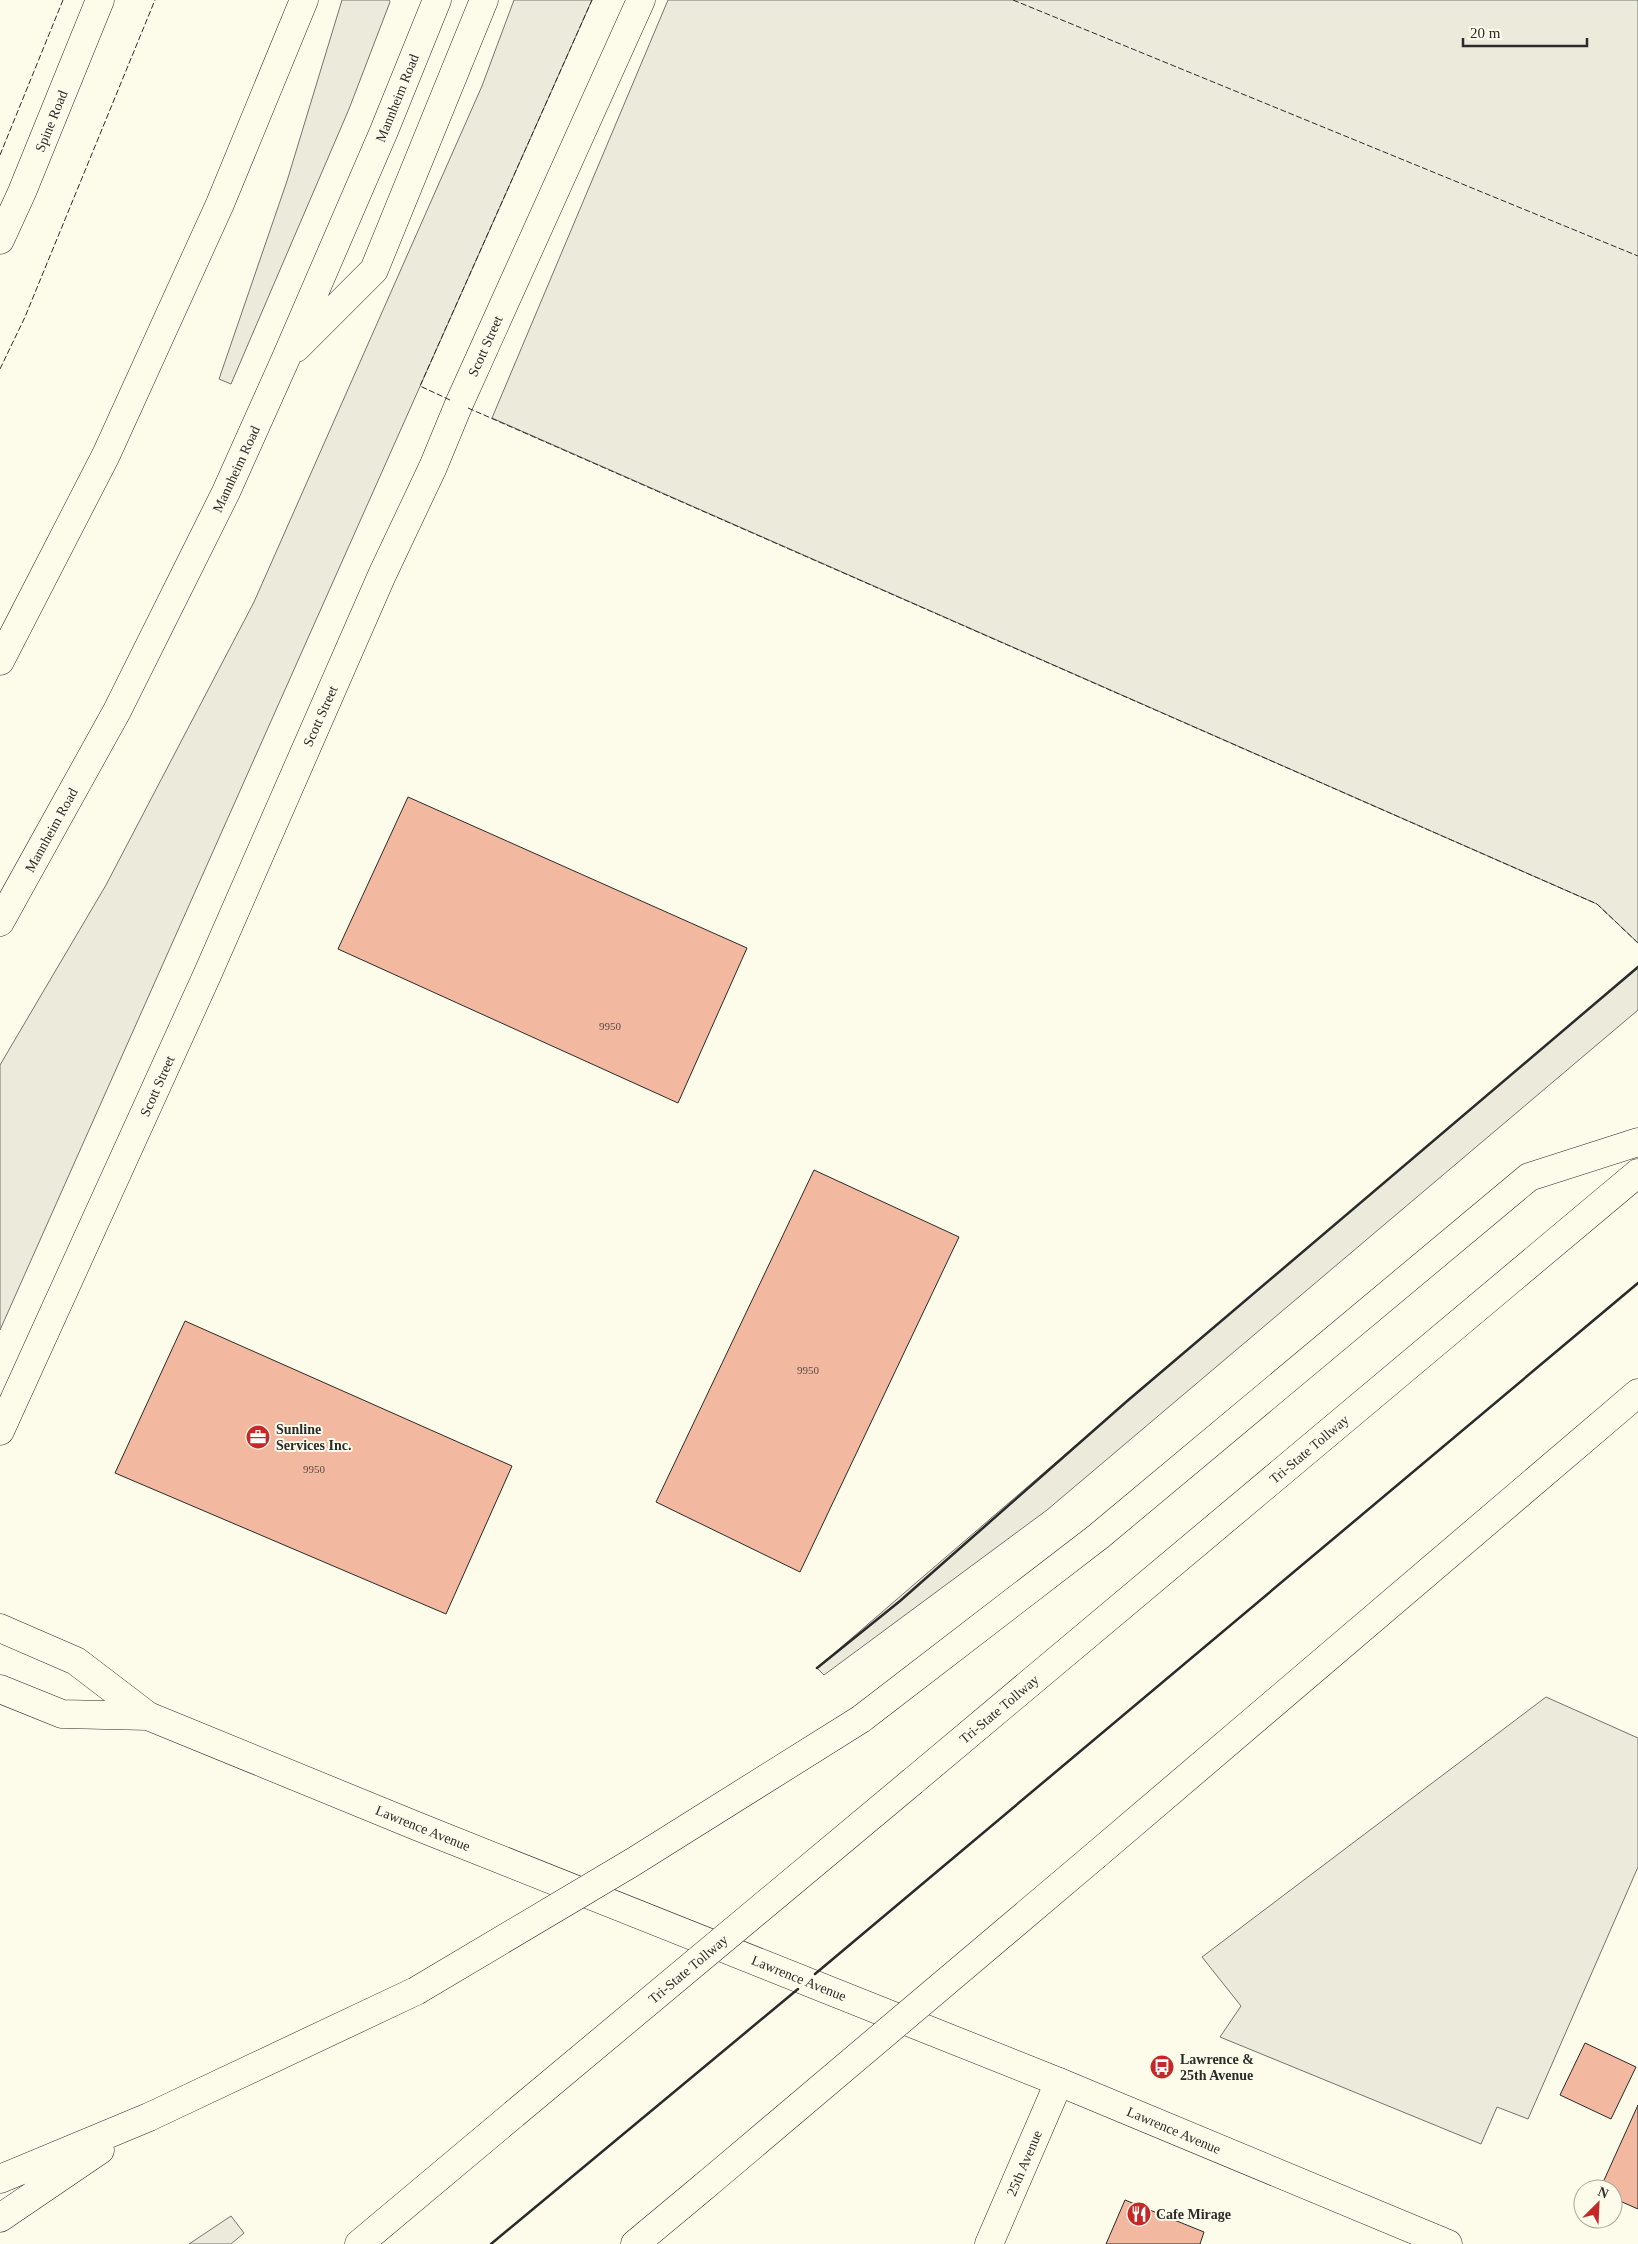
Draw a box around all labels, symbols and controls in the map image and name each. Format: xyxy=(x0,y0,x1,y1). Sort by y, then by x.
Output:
scale bar xyxy=(1463,15,1587,47)
text: 20 m xyxy=(1470,25,1501,41)
street label: Mannheim Road xyxy=(373,52,422,144)
street label: Spine Road xyxy=(32,88,71,154)
street label: Scott Street xyxy=(465,313,506,379)
street label: Mannheim Road xyxy=(210,424,263,515)
street label: Scott Street xyxy=(300,683,341,749)
street label: Mannheim Road xyxy=(22,786,81,875)
house number: 9950 xyxy=(599,1020,622,1032)
street label: Scott Street xyxy=(137,1053,178,1119)
house number: 9950 xyxy=(797,1364,820,1376)
street label: Tri-State Tollway xyxy=(1267,1412,1352,1487)
place label: Sunline Services Inc. xyxy=(276,1422,351,1453)
office icon: Sunline Services Inc. xyxy=(245,1424,271,1450)
house number: 9950 xyxy=(303,1463,326,1475)
street label: Tri-State Tollway xyxy=(957,1672,1042,1747)
street label: Lawrence Avenue xyxy=(373,1803,472,1854)
street label: Tri-State Tollway xyxy=(646,1932,731,2007)
street label: Lawrence Avenue xyxy=(749,1953,848,2004)
place label: Lawrence & 25th Avenue xyxy=(1180,2052,1254,2083)
bus stop icon: Lawrence & 25th Avenue xyxy=(1149,2054,1175,2080)
street label: Lawrence Avenue xyxy=(1125,2104,1223,2157)
street label: 25th Avenue xyxy=(1004,2128,1045,2198)
north arrow xyxy=(1573,2179,1623,2229)
text: N xyxy=(1595,2184,1611,2201)
restaurant icon: Cafe Mirage xyxy=(1126,2201,1152,2227)
place label: Cafe Mirage xyxy=(1156,2207,1231,2222)

